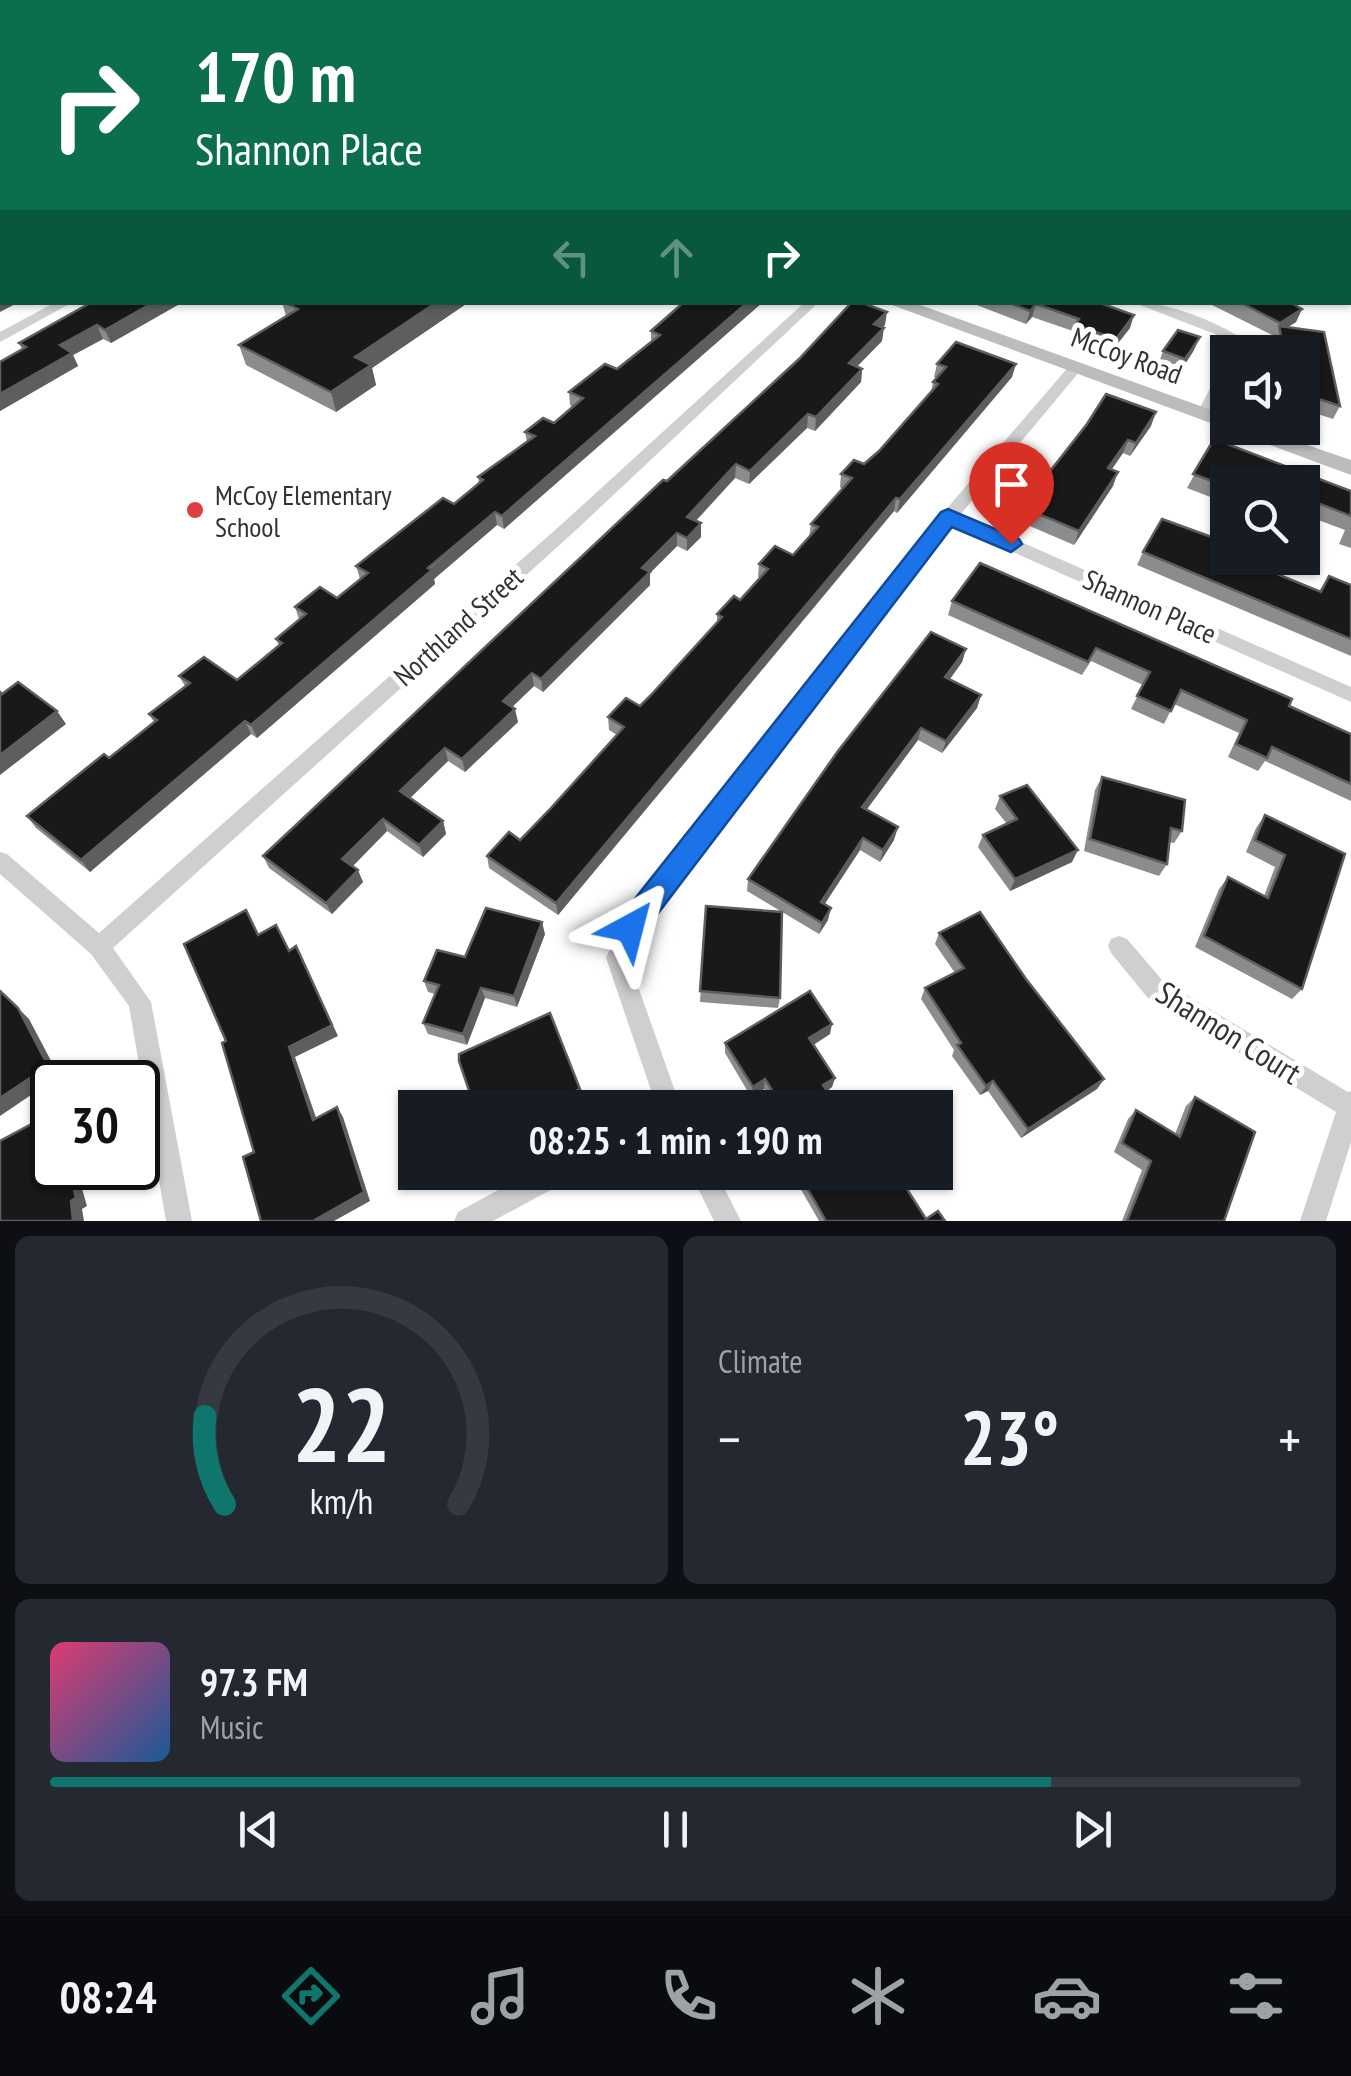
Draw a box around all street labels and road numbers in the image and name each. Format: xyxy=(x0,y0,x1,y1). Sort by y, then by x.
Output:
street label: McCoy Road xyxy=(1067,318,1187,392)
street label: Northland Street xyxy=(386,558,531,694)
street label: Shannon Place xyxy=(1078,560,1222,652)
street label: Shannon Court xyxy=(1149,971,1309,1093)

